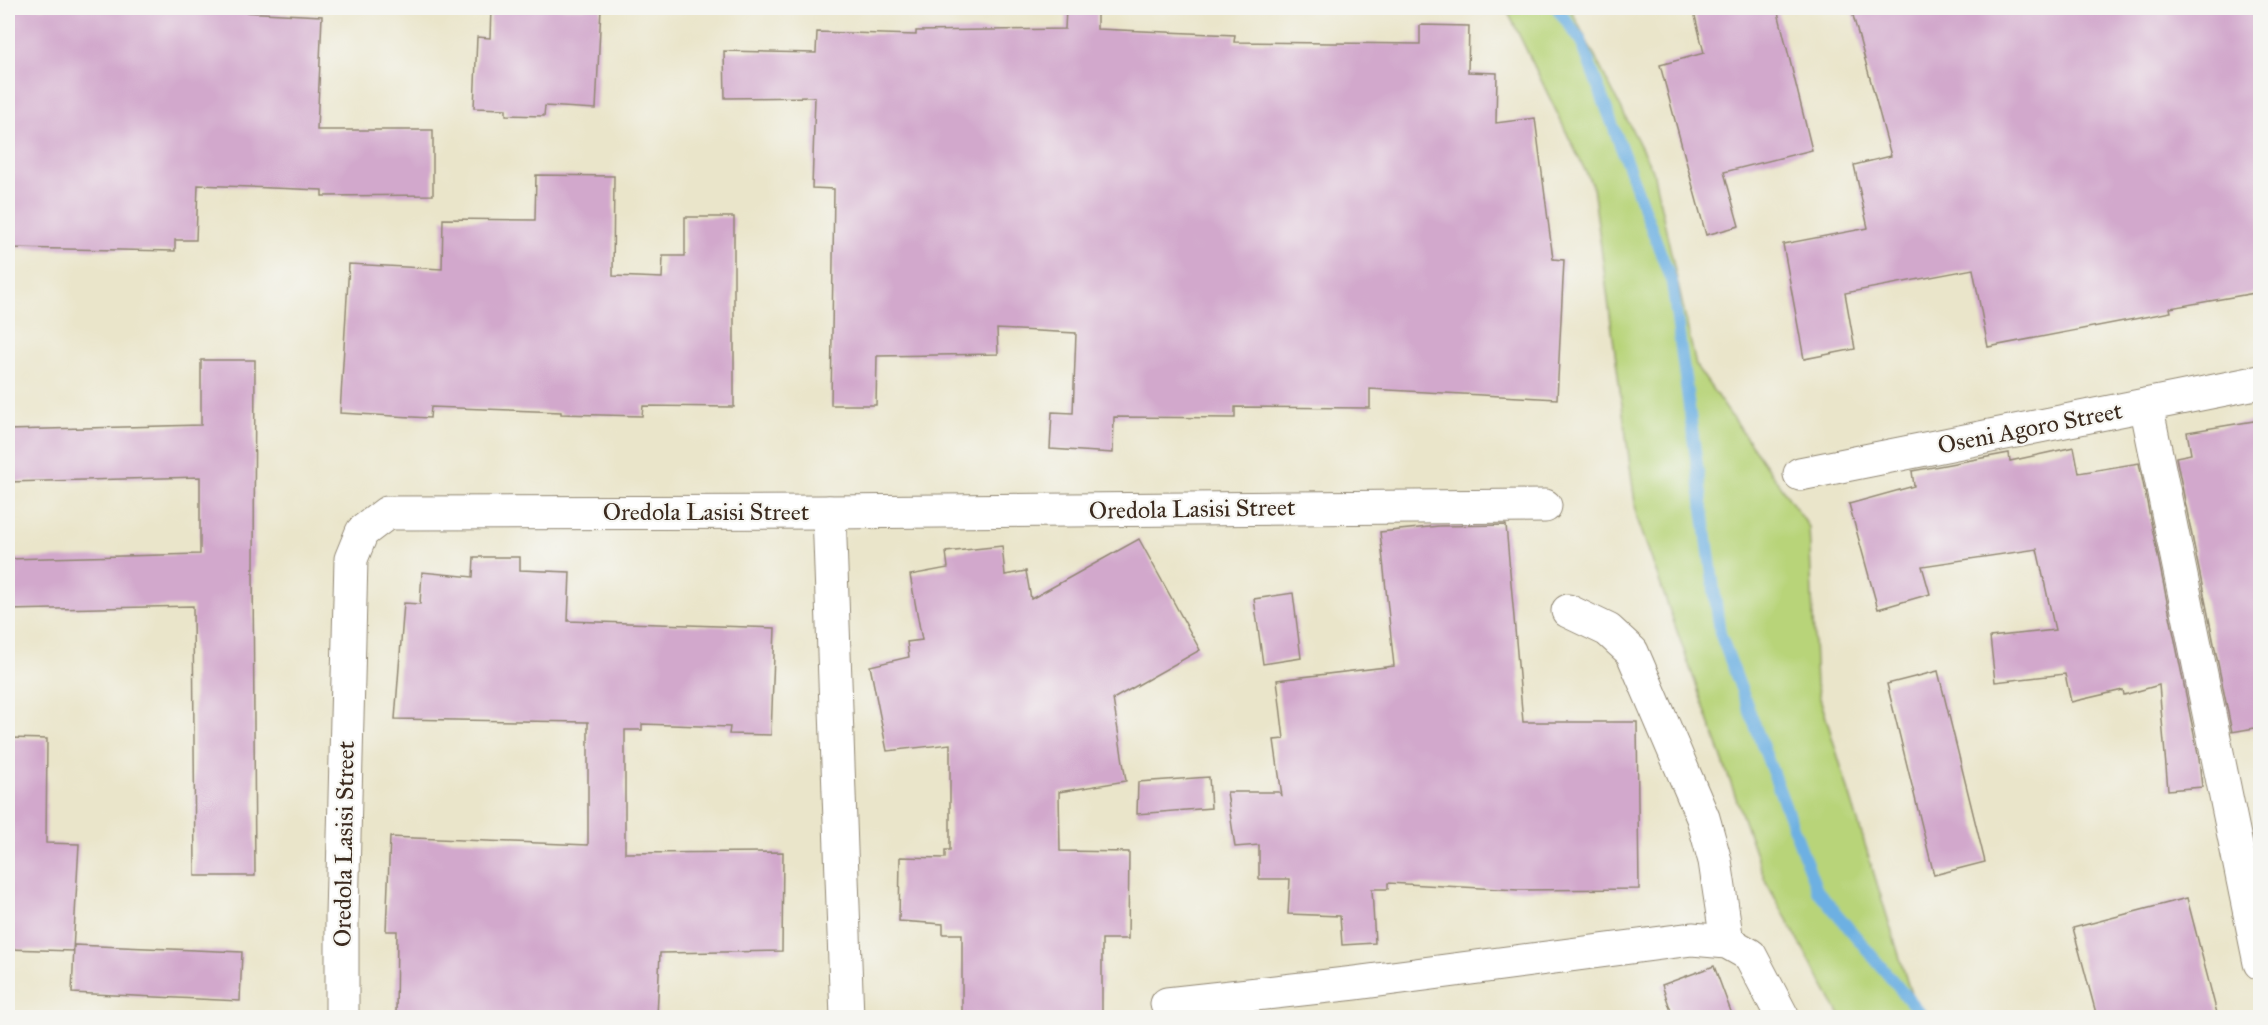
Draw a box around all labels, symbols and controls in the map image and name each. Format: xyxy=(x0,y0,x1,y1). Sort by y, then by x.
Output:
street label: Oseni Agoro Street xyxy=(1935,395,2125,461)
street label: Oredola Lasisi Street xyxy=(1088,492,1296,526)
street label: Oredola Lasisi Street xyxy=(603,497,810,527)
street label: Oredola Lasisi Street xyxy=(327,740,361,948)

